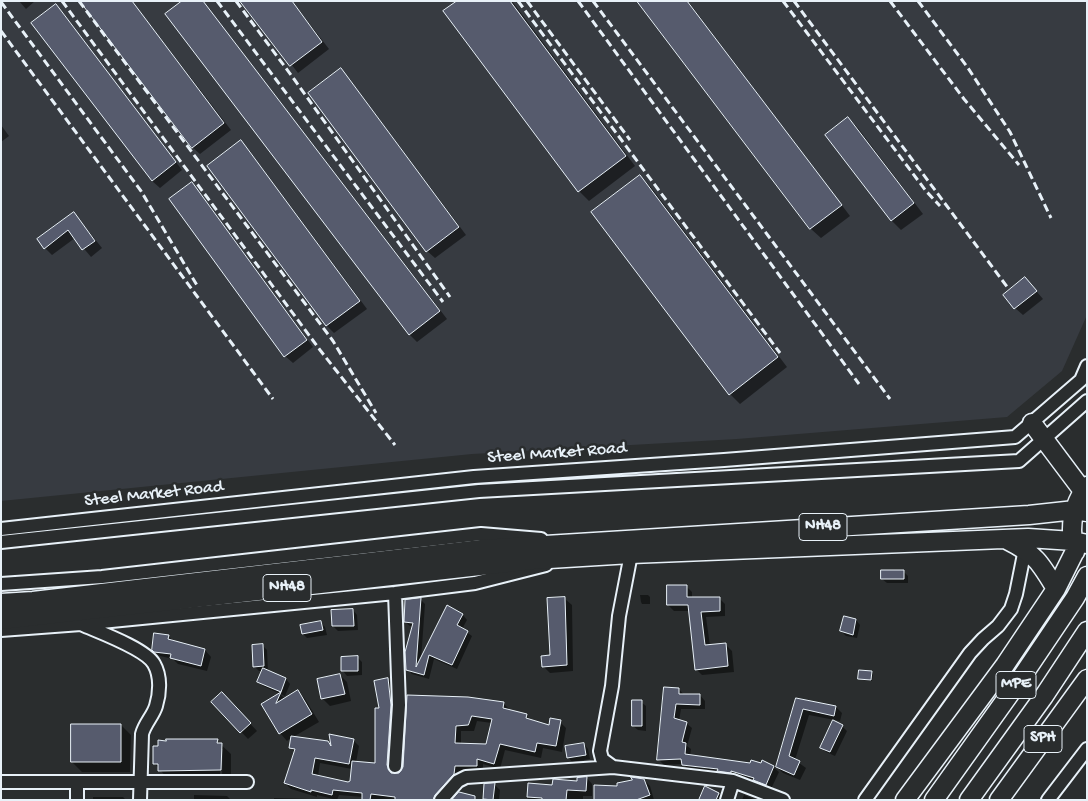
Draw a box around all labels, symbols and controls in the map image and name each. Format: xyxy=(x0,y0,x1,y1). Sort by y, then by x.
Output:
street label: Steel Market Road xyxy=(487,438,627,470)
street label: Steel Market Road xyxy=(83,477,225,513)
road number: NH48 xyxy=(799,514,847,540)
road number: NH48 xyxy=(263,574,311,602)
road number: MPE xyxy=(996,672,1036,698)
road number: SPH xyxy=(1024,726,1062,752)

